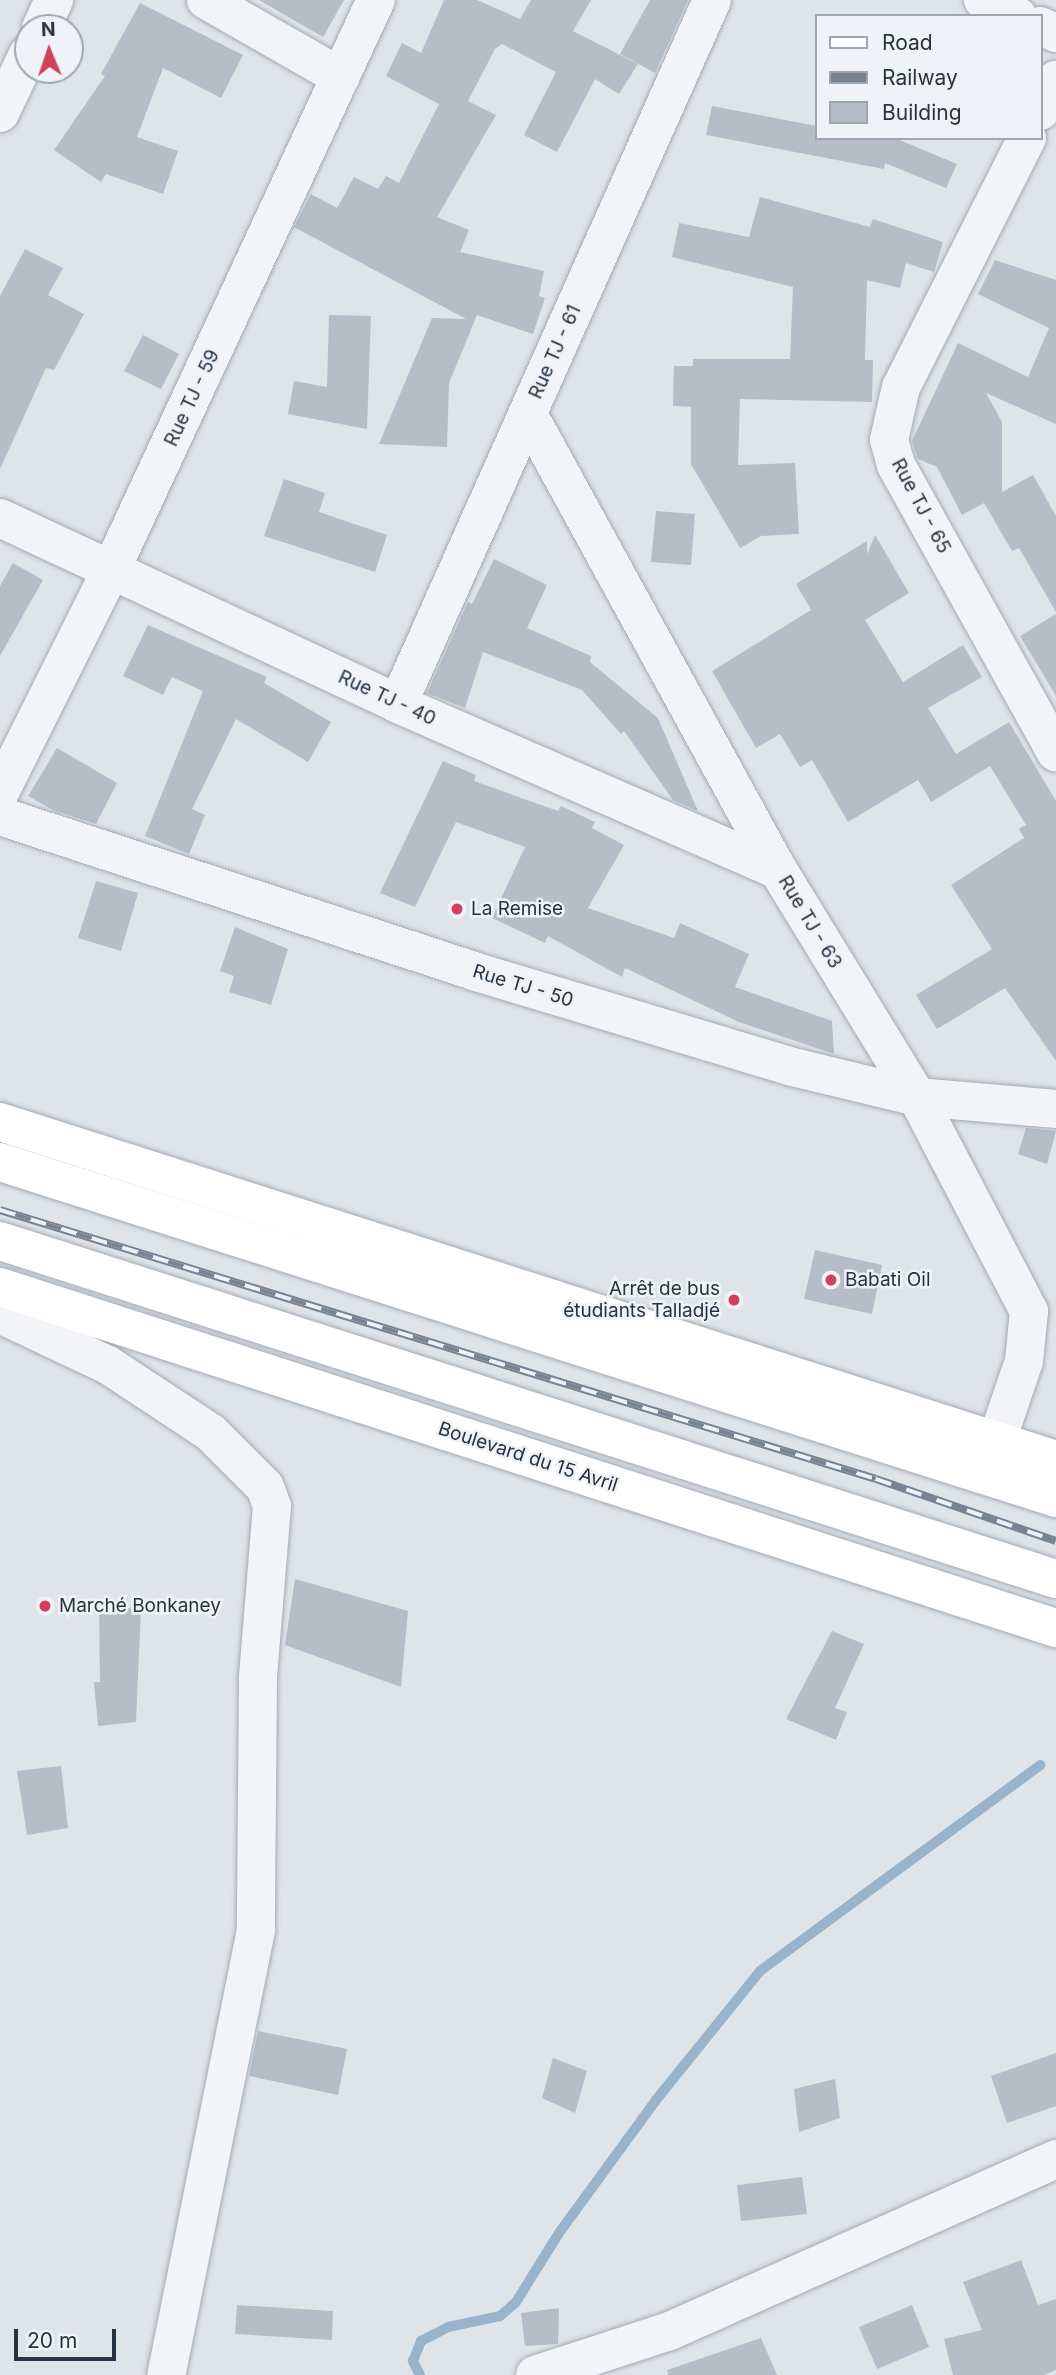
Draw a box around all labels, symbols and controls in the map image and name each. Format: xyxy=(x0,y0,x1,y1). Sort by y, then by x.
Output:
north arrow xyxy=(14,14,84,84)
legend xyxy=(814,14,1042,140)
text: N xyxy=(41,18,56,41)
text: Road xyxy=(882,30,933,55)
text: Railway xyxy=(882,65,958,90)
text: Building xyxy=(882,100,962,125)
street label: Rue TJ - 61 xyxy=(524,302,586,402)
street label: Rue TJ - 59 xyxy=(160,346,224,450)
street label: Rue TJ - 65 xyxy=(887,455,955,557)
street label: Rue TJ - 40 xyxy=(335,665,439,731)
street label: Rue TJ - 63 xyxy=(773,871,847,973)
place label: La Remise xyxy=(471,898,563,920)
marker: La Remise xyxy=(449,901,465,917)
street label: Rue TJ - 50 xyxy=(470,960,576,1012)
place label: Babati Oil xyxy=(845,1269,930,1291)
marker: Babati Oil xyxy=(823,1272,839,1288)
place label: Arrêt de bus étudiants Talladjé xyxy=(563,1278,720,1322)
marker: Arrêt de bus étudiants Talladjé xyxy=(726,1292,742,1308)
street label: Boulevard du 15 Avril xyxy=(435,1417,621,1497)
place label: Marché Bonkaney xyxy=(59,1595,221,1617)
marker: Marché Bonkaney xyxy=(37,1598,53,1614)
scale bar xyxy=(18,2316,119,2360)
text: 20 m xyxy=(27,2328,77,2353)

